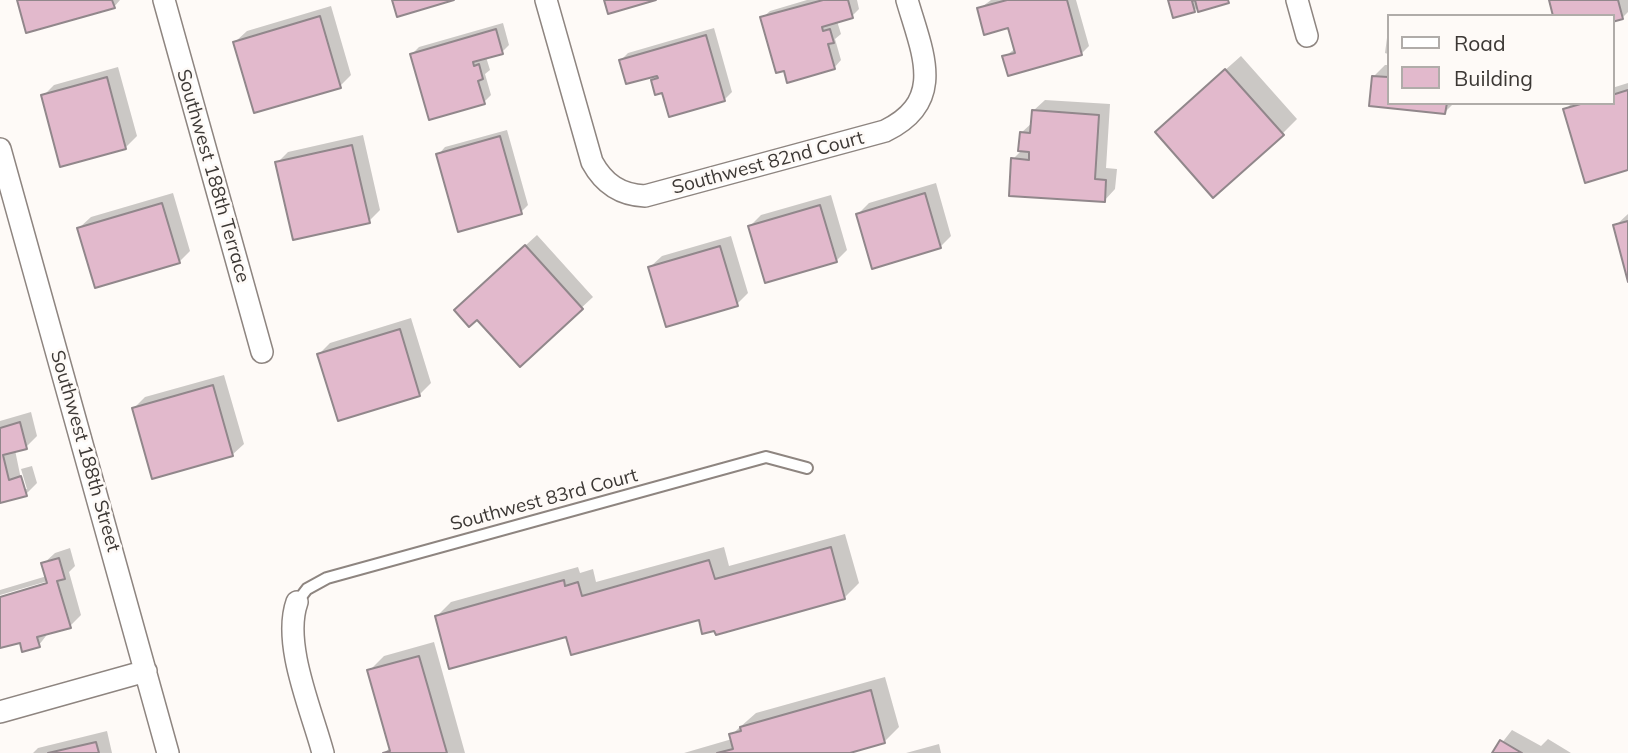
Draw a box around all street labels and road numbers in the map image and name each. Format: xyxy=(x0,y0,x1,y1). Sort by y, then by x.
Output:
street label: Southwest 188th Terrace xyxy=(172,67,254,285)
street label: Southwest 82nd Court xyxy=(670,126,866,200)
street label: Southwest 188th Street xyxy=(45,348,125,554)
street label: Southwest 83rd Court xyxy=(448,464,640,536)

